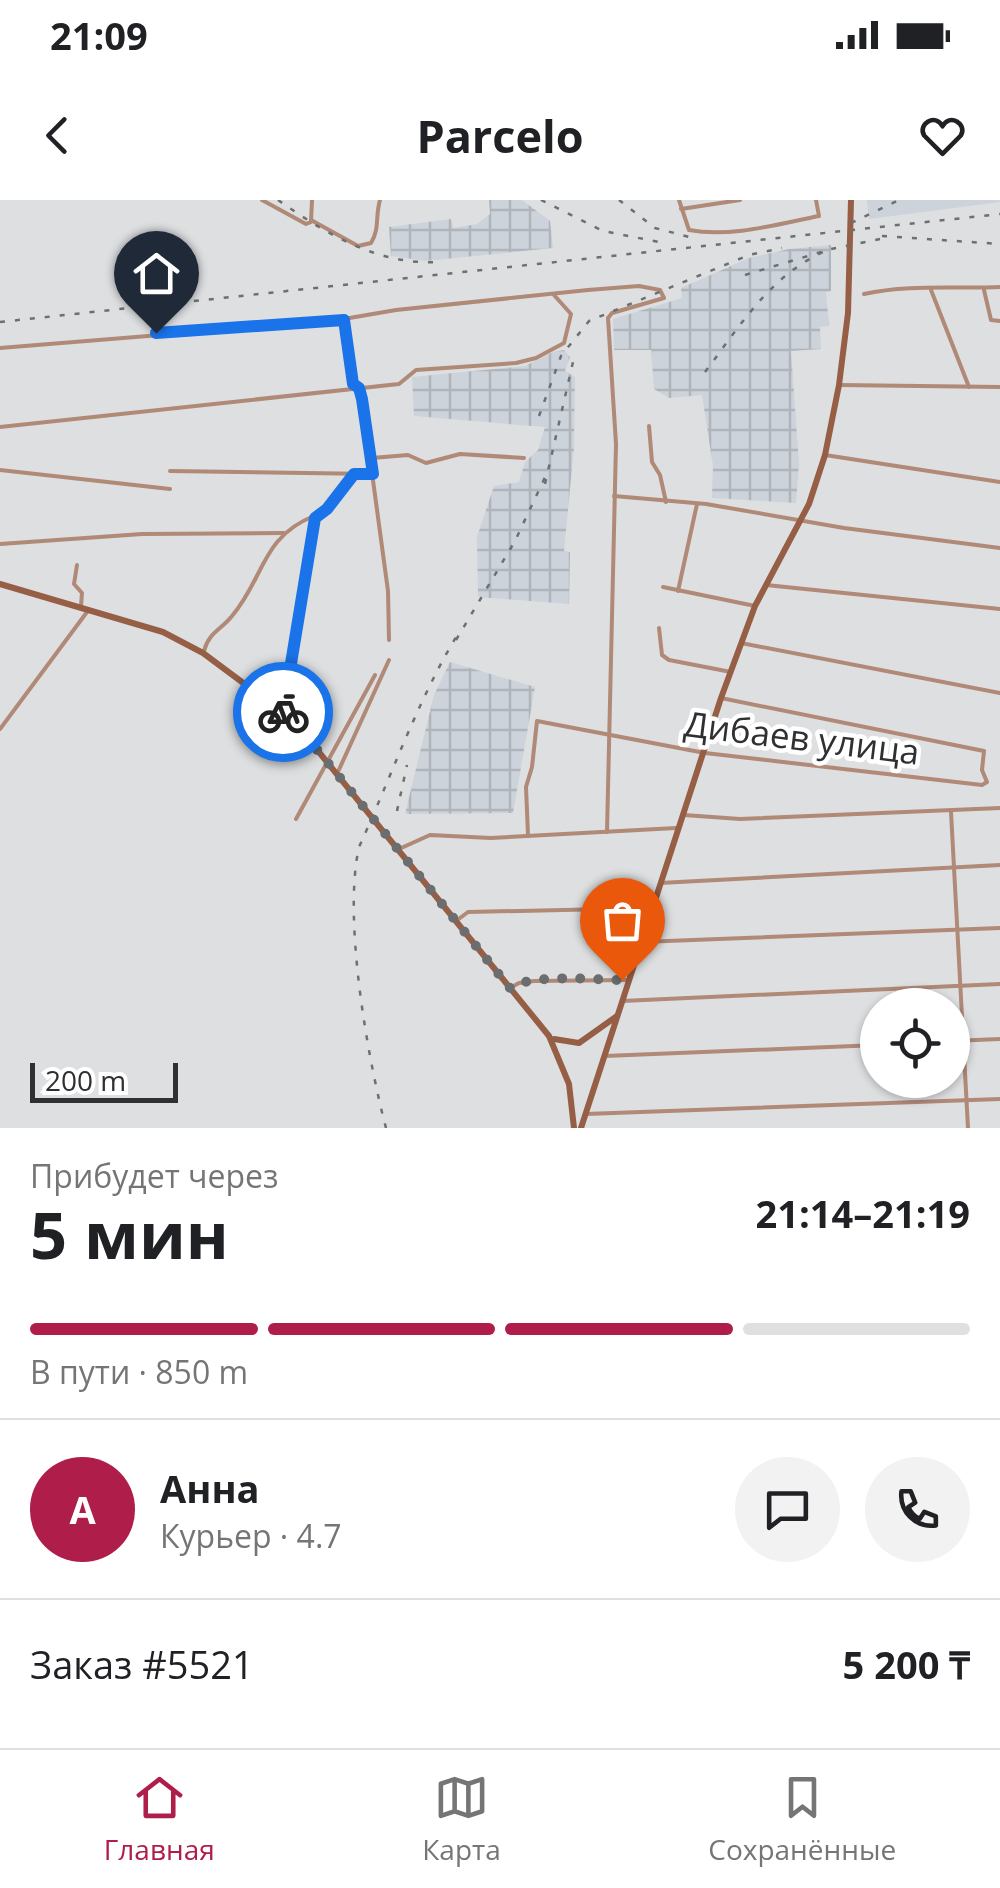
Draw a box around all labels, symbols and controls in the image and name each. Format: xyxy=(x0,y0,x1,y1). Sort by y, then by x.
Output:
text: 21:09 xyxy=(50,9,148,61)
text: Parcelo xyxy=(416,105,584,166)
icon: back xyxy=(30,108,85,163)
icon: heart xyxy=(915,108,970,163)
pin xyxy=(114,231,199,334)
icon: home xyxy=(129,246,184,301)
courier xyxy=(233,662,333,762)
icon: bike xyxy=(256,685,311,740)
street label: Дибаев улица xyxy=(682,699,922,775)
pin xyxy=(580,878,665,981)
icon: bag xyxy=(595,893,650,948)
map controls xyxy=(860,988,970,1098)
button: locate xyxy=(860,988,970,1098)
scale bar xyxy=(30,1058,178,1103)
text: 200 m xyxy=(45,1061,126,1099)
text: Прибудет через xyxy=(30,1154,278,1197)
text: 21:14–21:19 xyxy=(756,1187,970,1239)
text: 5 мин xyxy=(30,1190,229,1278)
text: В пути · 850 m xyxy=(30,1350,248,1393)
button: chat xyxy=(735,1457,840,1562)
button: phone xyxy=(865,1457,970,1562)
text: Анна xyxy=(160,1462,260,1514)
text: А xyxy=(69,1483,96,1535)
text: Курьер · 4.7 xyxy=(160,1514,342,1557)
text: Заказ #5521 xyxy=(30,1638,254,1690)
text: 5 200 ₸ xyxy=(843,1638,970,1690)
tab: Главная xyxy=(104,1770,215,1868)
tab: Карта xyxy=(422,1770,501,1868)
tab: Сохранённые xyxy=(708,1770,896,1868)

